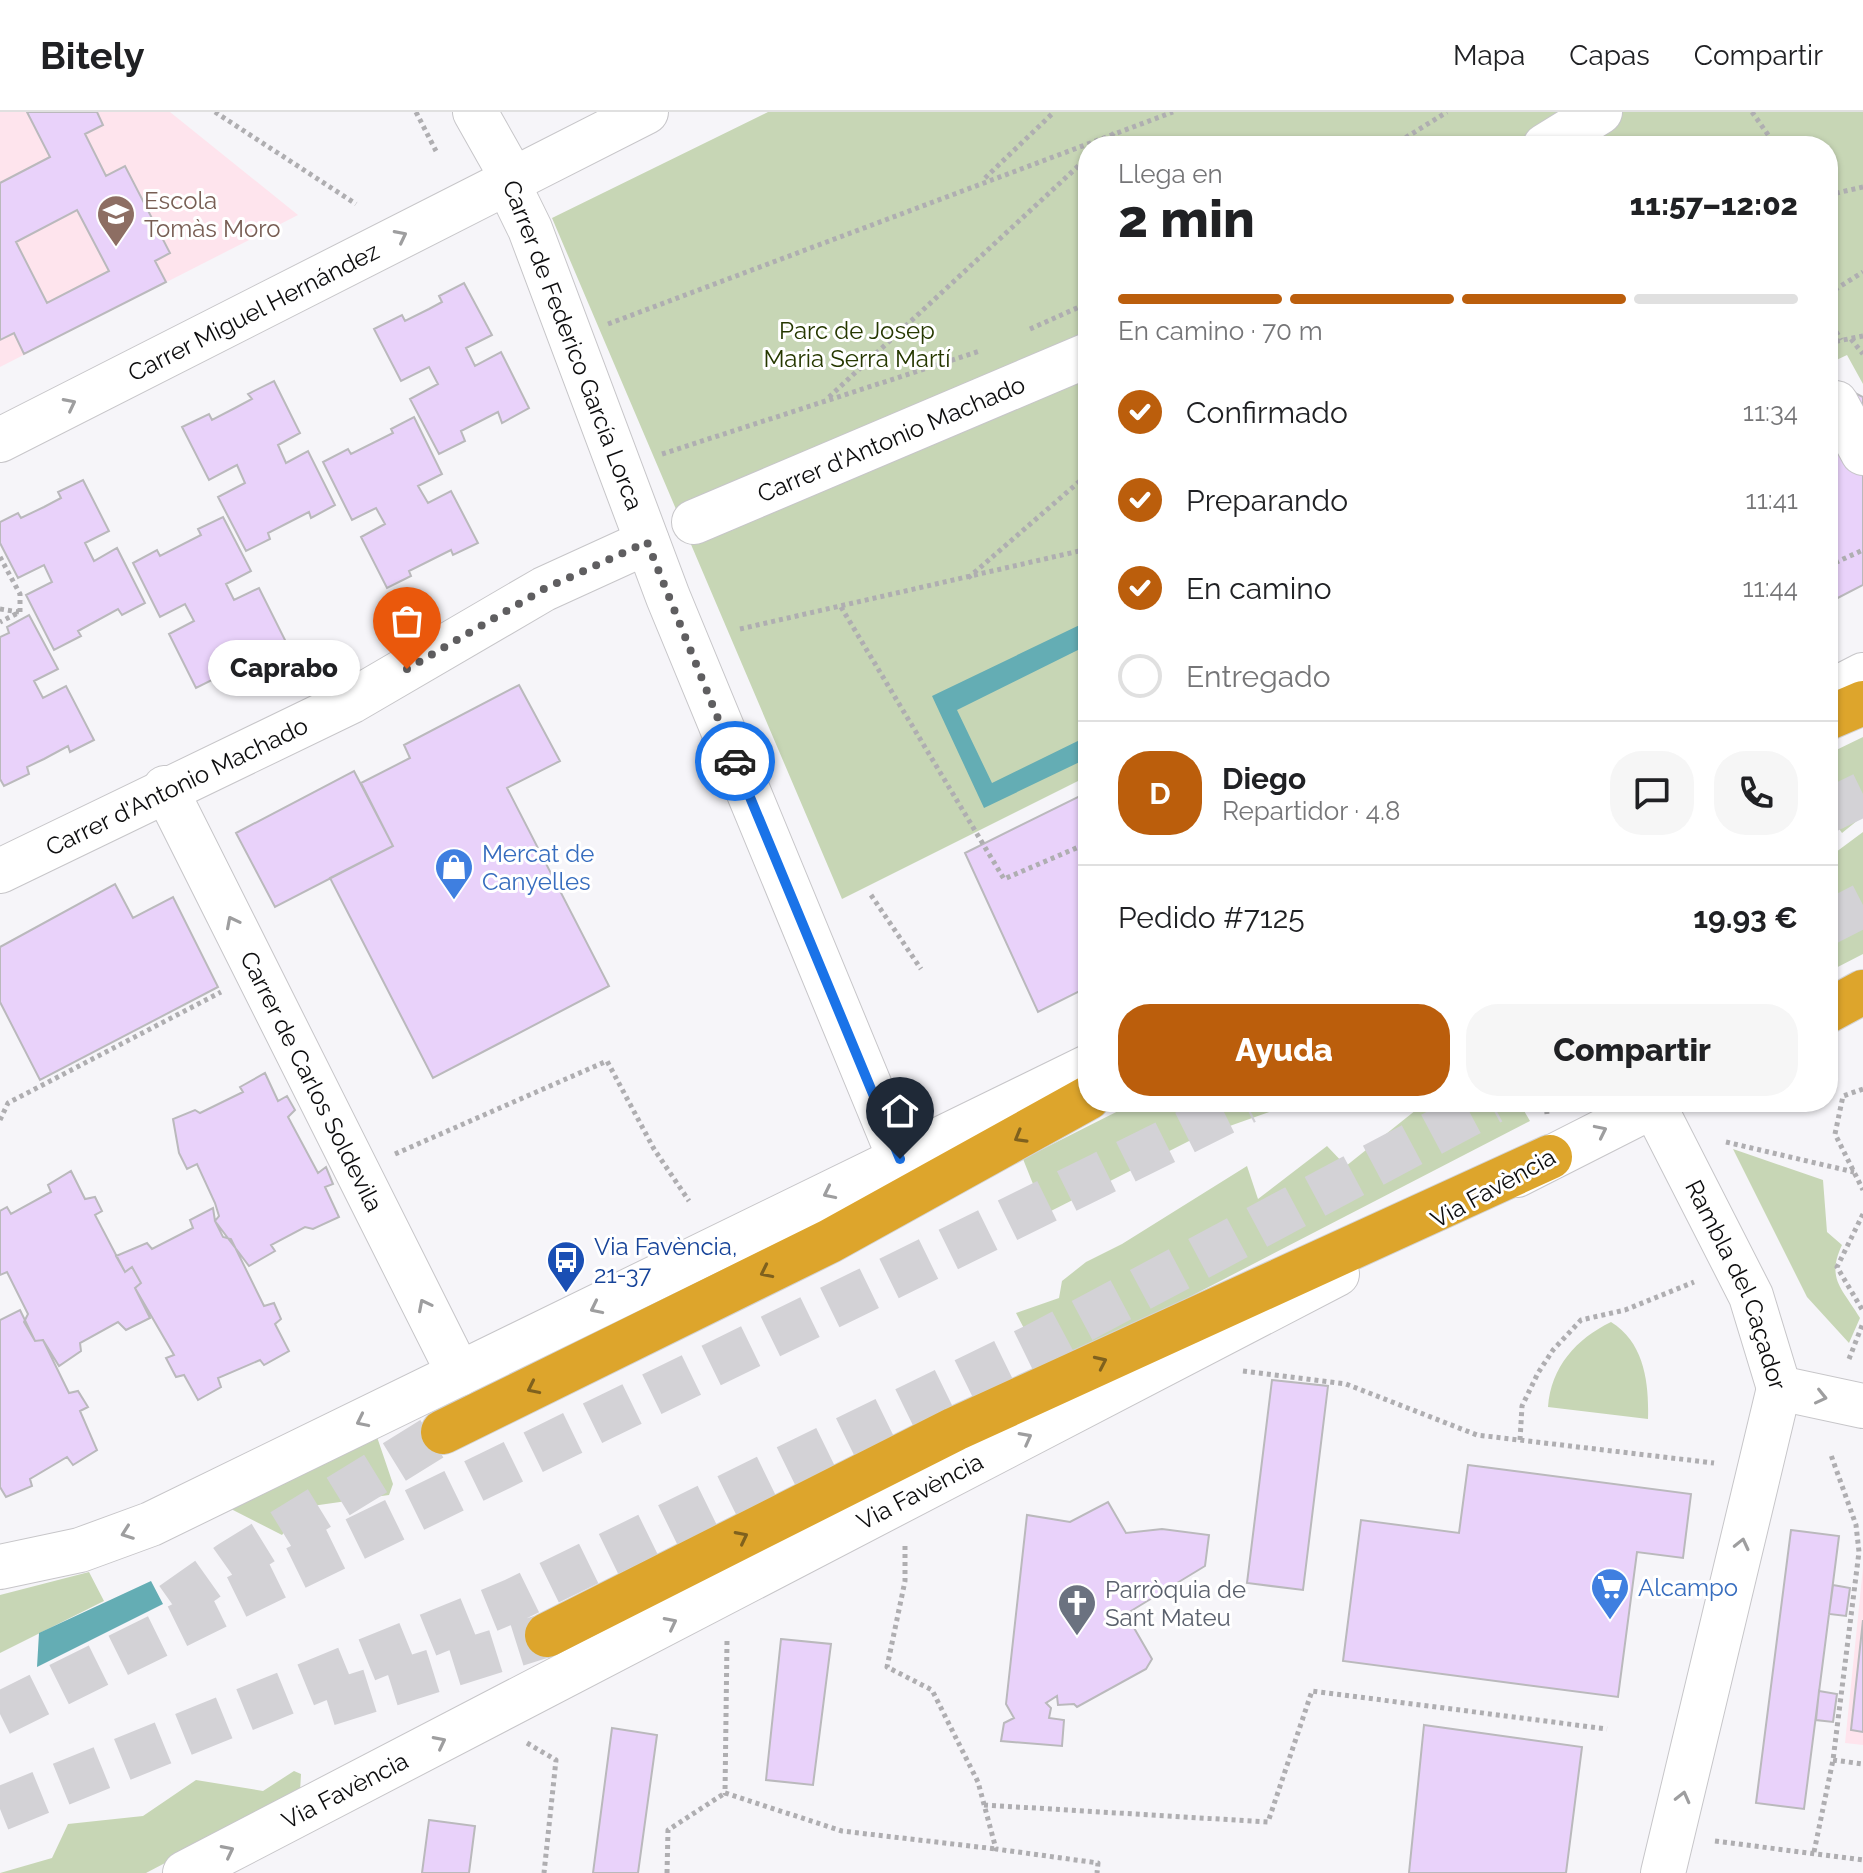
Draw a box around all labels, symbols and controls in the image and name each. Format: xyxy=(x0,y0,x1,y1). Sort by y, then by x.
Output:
text: Bitely xyxy=(40,33,145,78)
text: Mapa xyxy=(1453,39,1525,72)
text: Capas xyxy=(1569,39,1650,72)
text: Compartir xyxy=(1694,39,1823,72)
text: Llega en xyxy=(1118,159,1223,189)
street label: Carrer de Federico García Lorca xyxy=(497,176,649,514)
place label: Escola Tomàs Moro xyxy=(144,186,281,243)
text: 11:57–12:02 xyxy=(1630,187,1798,222)
text: 2 min xyxy=(1118,188,1255,249)
school or university icon: Escola Tomàs Moro xyxy=(95,193,137,248)
one-way arrow xyxy=(393,230,408,246)
street label: Carrer Miguel Hernández xyxy=(123,236,383,387)
park label: Parc de Josep Maria Serra Martí xyxy=(763,316,951,373)
text: En camino · 70 m xyxy=(1118,316,1323,346)
street label: Carrer d'Antonio Machado xyxy=(753,369,1029,508)
icon: check xyxy=(1118,390,1162,434)
text: Confirmado xyxy=(1186,395,1348,430)
text: 11:34 xyxy=(1743,397,1798,427)
one-way arrow xyxy=(61,399,76,414)
icon: check xyxy=(1118,478,1162,522)
text: Preparando xyxy=(1186,483,1348,518)
text: 11:41 xyxy=(1746,485,1798,515)
icon: check xyxy=(1118,566,1162,610)
text: En camino xyxy=(1186,571,1332,606)
text: 11:44 xyxy=(1742,573,1798,603)
pin xyxy=(373,587,441,669)
icon: bag xyxy=(385,599,429,643)
callout: Caprabo xyxy=(207,641,359,697)
text: Caprabo xyxy=(230,653,338,683)
text: Entregado xyxy=(1186,659,1331,694)
street label: Carrer d'Antonio Machado xyxy=(41,710,312,861)
courier xyxy=(695,721,775,801)
icon: car xyxy=(713,739,757,783)
button: chat xyxy=(1610,751,1694,835)
button: phone xyxy=(1714,751,1798,835)
text: Diego xyxy=(1222,761,1306,796)
text: D xyxy=(1149,776,1171,811)
text: Repartidor · 4.8 xyxy=(1222,796,1400,826)
place label: Mercat de Canyelles xyxy=(482,839,594,896)
shop icon: Mercat de Canyelles xyxy=(433,846,475,901)
text: Pedido #7125 xyxy=(1118,900,1305,935)
text: 19.93 € xyxy=(1693,900,1798,935)
one-way arrow xyxy=(226,916,241,931)
street label: Carrer de Carlos Soldevila xyxy=(235,946,390,1216)
button: Ayuda xyxy=(1118,1004,1450,1096)
button: Compartir xyxy=(1466,1004,1798,1096)
pin xyxy=(866,1077,934,1159)
icon: home xyxy=(878,1089,922,1133)
one-way arrow xyxy=(1593,1126,1608,1141)
one-way arrow xyxy=(1014,1127,1029,1143)
street label: Via Favència xyxy=(1426,1142,1560,1234)
street label: Rambla del Caçador xyxy=(1680,1175,1793,1394)
one-way arrow xyxy=(823,1184,838,1199)
place label: Via Favència, 21-37 xyxy=(594,1232,737,1289)
bus stop icon: Via Favència, 21-37 xyxy=(545,1239,587,1294)
one-way arrow xyxy=(760,1263,775,1278)
one-way arrow xyxy=(418,1298,433,1313)
one-way arrow xyxy=(589,1298,604,1313)
one-way arrow xyxy=(1093,1356,1108,1372)
one-way arrow xyxy=(527,1378,542,1393)
one-way arrow xyxy=(1814,1388,1827,1405)
one-way arrow xyxy=(356,1412,371,1427)
one-way arrow xyxy=(1018,1432,1032,1447)
street label: Via Favència xyxy=(852,1446,988,1536)
one-way arrow xyxy=(121,1523,135,1540)
one-way arrow xyxy=(733,1531,748,1546)
one-way arrow xyxy=(1733,1538,1750,1552)
supermarket icon: Alcampo xyxy=(1589,1566,1631,1621)
place label: Alcampo xyxy=(1638,1573,1738,1602)
place label: Parròquia de Sant Mateu xyxy=(1105,1575,1246,1632)
church icon: Parròquia de Sant Mateu xyxy=(1056,1582,1098,1637)
one-way arrow xyxy=(663,1617,678,1632)
one-way arrow xyxy=(432,1737,447,1752)
street label: Via Favència xyxy=(277,1745,413,1835)
one-way arrow xyxy=(1673,1791,1690,1805)
one-way arrow xyxy=(220,1845,235,1861)

